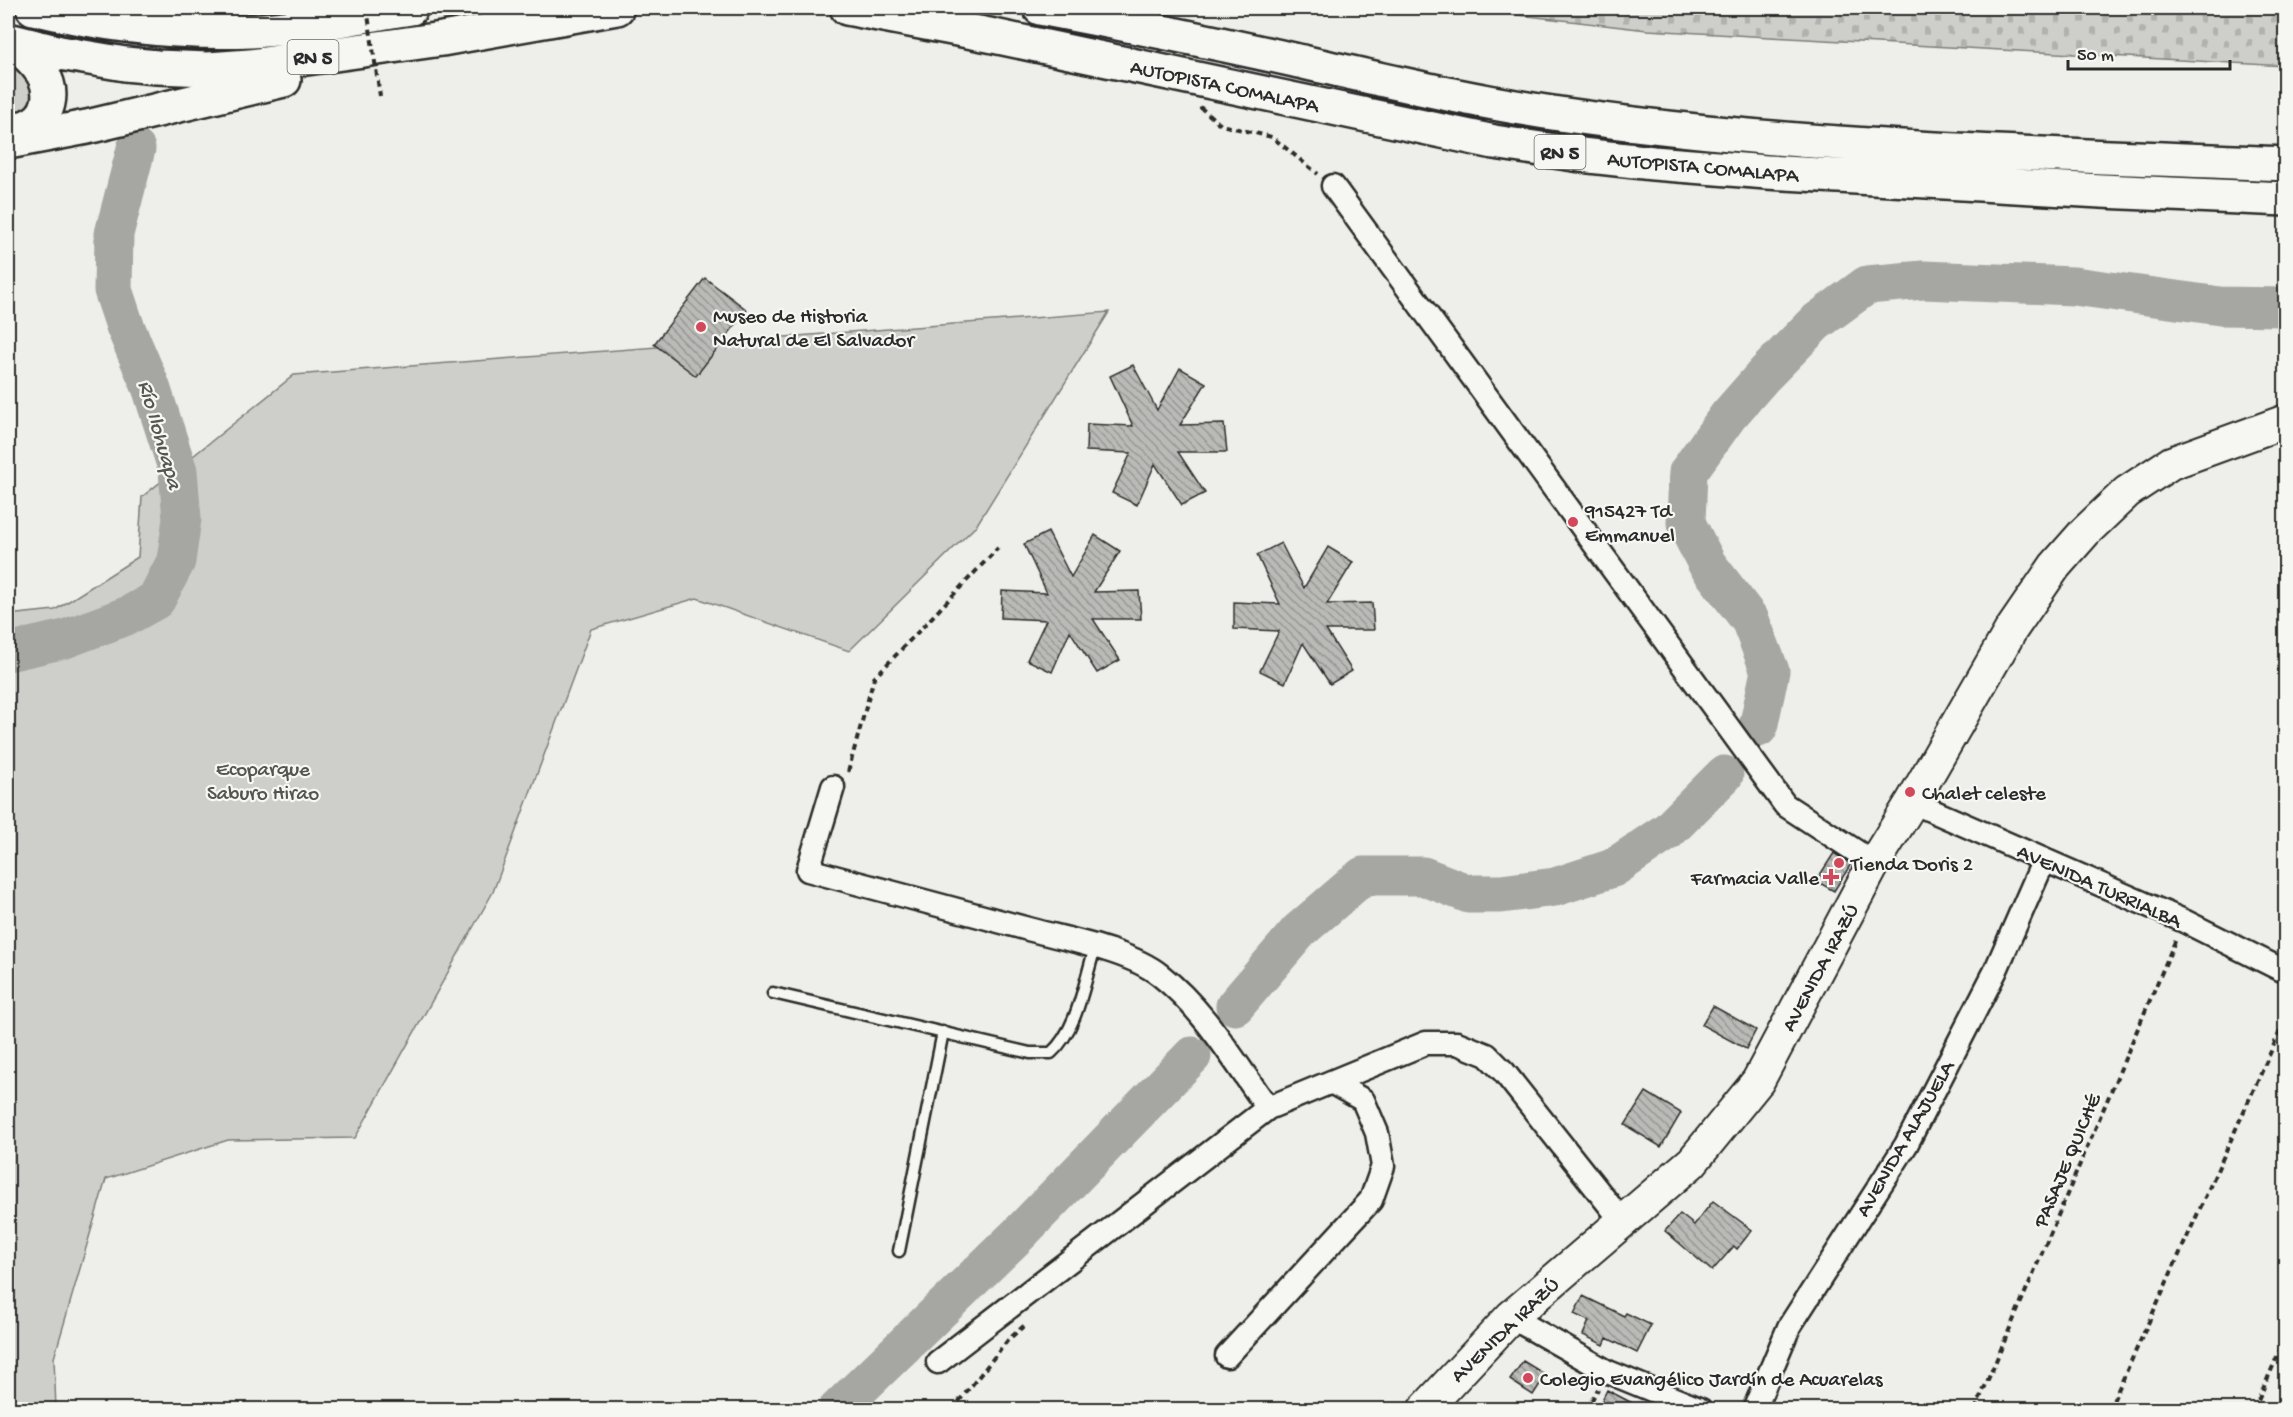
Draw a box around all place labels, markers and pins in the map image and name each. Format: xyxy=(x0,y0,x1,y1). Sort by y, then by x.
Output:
place label: Museo de Historia Natural de El Salvador xyxy=(713,306,915,355)
marker: Museo de Historia Natural de El Salvador xyxy=(694,320,708,334)
place label: 915427 Td Emmanuel xyxy=(1584,501,1675,550)
marker: 915427 Td Emmanuel xyxy=(1566,515,1580,529)
place label: Chalet celeste xyxy=(1922,783,2047,808)
marker: Chalet celeste xyxy=(1903,785,1917,799)
place label: Tienda Doris 2 xyxy=(1850,854,1973,879)
marker: Tienda Doris 2 xyxy=(1832,856,1846,870)
place label: Farmacia Valle xyxy=(1690,868,1820,893)
marker: Farmacia Valle xyxy=(1824,870,1838,884)
place label: Colegio Evangélico Jardín de Acuarelas xyxy=(1540,1369,1884,1394)
marker: Colegio Evangélico Jardín de Acuarelas xyxy=(1521,1371,1535,1385)

